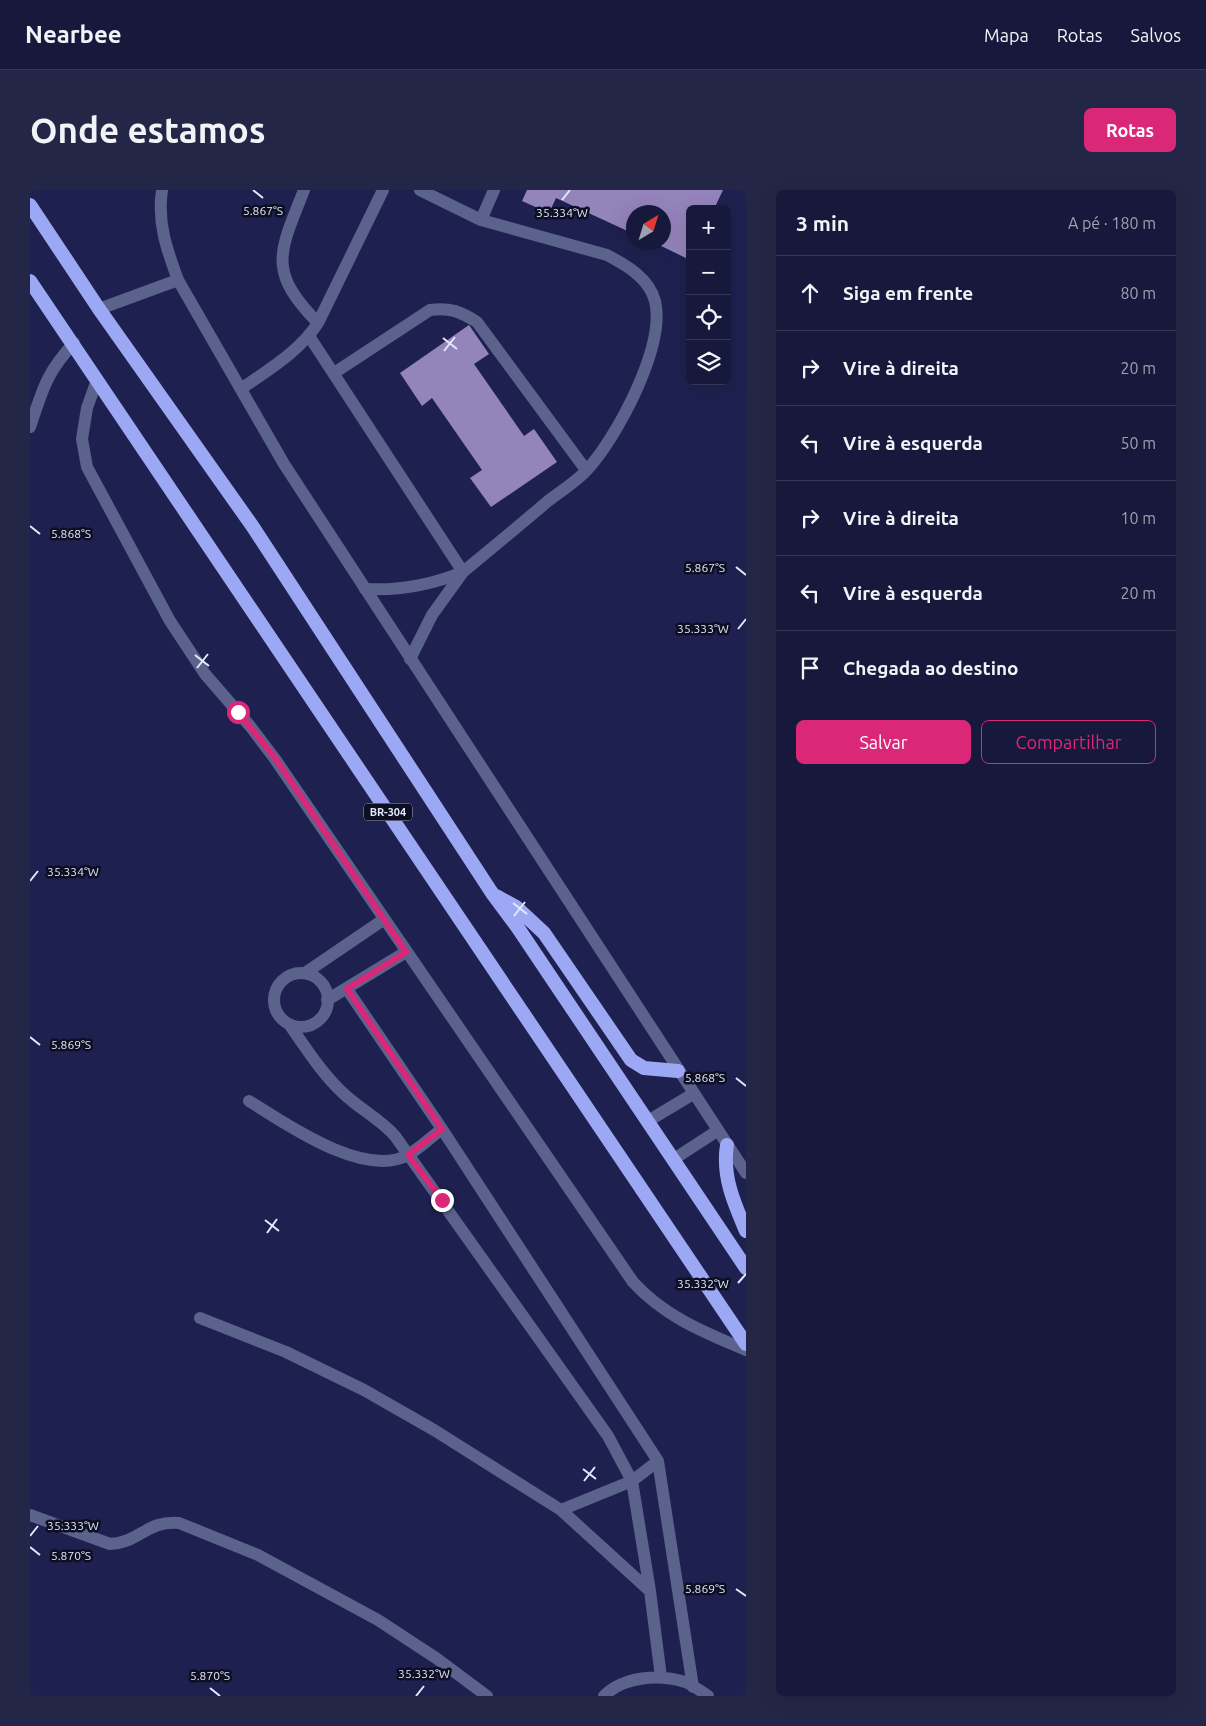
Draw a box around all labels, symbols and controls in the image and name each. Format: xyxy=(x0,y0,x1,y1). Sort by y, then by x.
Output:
text: Nearbee xyxy=(25,21,122,48)
text: Mapa xyxy=(984,25,1029,45)
text: Rotas xyxy=(1057,25,1103,45)
text: Salvos xyxy=(1131,25,1181,45)
button: Rotas xyxy=(1084,108,1176,152)
text: Onde estamos xyxy=(30,110,265,150)
text: 5.867°S xyxy=(243,204,283,217)
north arrow xyxy=(626,205,671,250)
map controls xyxy=(686,205,731,385)
button: + xyxy=(686,205,731,250)
text: 35.334°W xyxy=(536,206,588,219)
text: 3 min xyxy=(796,211,849,235)
text: A pé · 180 m xyxy=(1068,214,1156,232)
button: − xyxy=(686,250,731,295)
icon: ahead xyxy=(796,279,824,307)
text: Siga em frente xyxy=(843,282,973,304)
text: 80 m xyxy=(1120,284,1156,302)
button: locate xyxy=(686,295,731,340)
button: layers xyxy=(686,340,731,385)
icon: right xyxy=(796,354,824,382)
text: Vire à direita xyxy=(843,357,959,379)
text: 20 m xyxy=(1120,359,1156,377)
icon: left xyxy=(796,429,824,457)
text: Vire à esquerda xyxy=(843,432,983,454)
text: 50 m xyxy=(1120,434,1156,452)
icon: right xyxy=(796,504,824,532)
text: Vire à direita xyxy=(843,507,959,529)
text: 10 m xyxy=(1120,509,1156,527)
text: 5.868°S xyxy=(51,527,91,540)
text: 5.867°S xyxy=(685,561,725,574)
icon: left xyxy=(796,579,824,607)
text: Vire à esquerda xyxy=(843,582,983,604)
text: 20 m xyxy=(1120,584,1156,602)
text: 35.333°W xyxy=(677,622,729,635)
icon: arrive xyxy=(796,654,824,682)
text: Chegada ao destino xyxy=(843,657,1019,679)
route start xyxy=(227,701,250,724)
button: Salvar xyxy=(796,720,971,764)
button: Compartilhar xyxy=(981,720,1156,764)
road number: BR-304 xyxy=(364,804,412,820)
text: 35.334°W xyxy=(47,865,99,878)
text: 5.869°S xyxy=(51,1038,91,1051)
text: 5.868°S xyxy=(685,1071,725,1084)
route end xyxy=(431,1189,454,1212)
text: 35.332°W xyxy=(677,1277,729,1290)
text: 35.333°W xyxy=(47,1519,99,1532)
text: 5.870°S xyxy=(51,1549,91,1562)
text: 5.869°S xyxy=(685,1582,725,1595)
text: 35.332°W xyxy=(398,1667,450,1680)
text: 5.870°S xyxy=(190,1669,230,1682)

